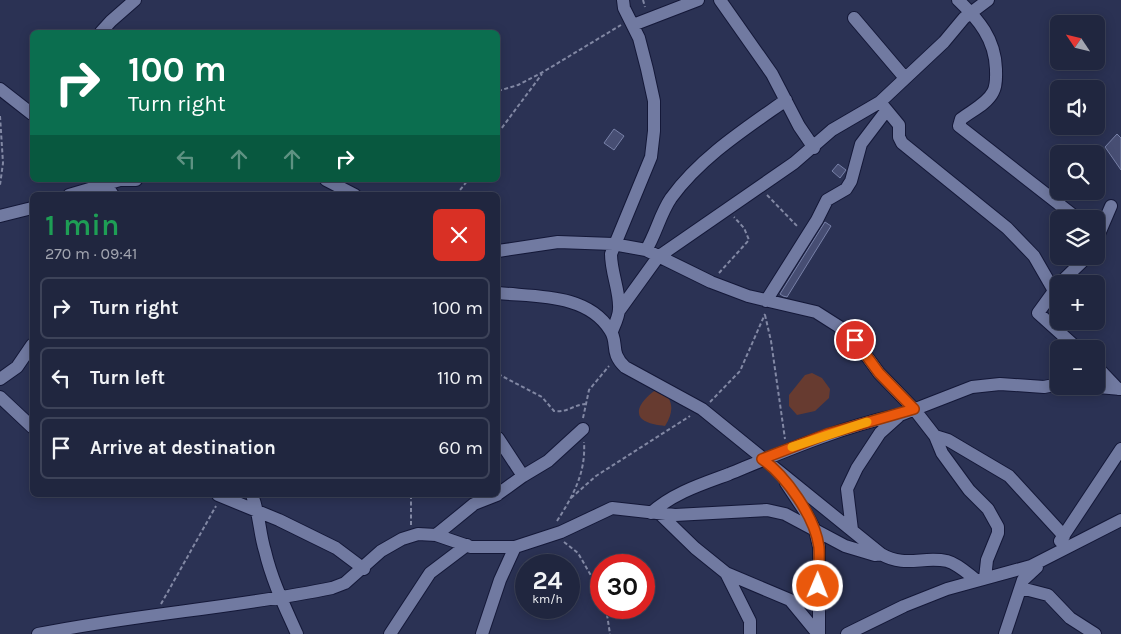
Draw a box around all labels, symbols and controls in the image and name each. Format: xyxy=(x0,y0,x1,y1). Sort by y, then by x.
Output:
north arrow xyxy=(1050,15,1105,70)
map controls xyxy=(1050,15,1105,395)
text: 100 m xyxy=(128,49,227,90)
icon: right xyxy=(45,50,110,115)
button: sound xyxy=(1050,80,1105,135)
text: Turn right xyxy=(128,91,226,117)
icon: left xyxy=(172,145,200,173)
icon: ahead xyxy=(225,145,253,173)
icon: ahead xyxy=(278,145,306,173)
icon: right xyxy=(331,145,359,173)
button: search xyxy=(1050,145,1105,200)
text: 1 min xyxy=(45,207,119,243)
button: close xyxy=(433,209,485,261)
button: layers xyxy=(1050,210,1105,265)
text: 270 m · 09:41 xyxy=(45,244,137,263)
button: + xyxy=(1050,275,1105,330)
icon: right xyxy=(47,294,75,322)
text: Turn right xyxy=(90,297,179,319)
text: 100 m xyxy=(432,297,483,319)
pin xyxy=(834,319,876,361)
icon: arrive xyxy=(841,326,869,354)
button: − xyxy=(1050,340,1105,395)
icon: left xyxy=(47,364,75,392)
text: Turn left xyxy=(90,367,165,389)
text: 110 m xyxy=(437,367,483,389)
icon: arrive xyxy=(47,434,75,462)
text: Arrive at destination xyxy=(90,437,276,459)
text: 60 m xyxy=(439,437,483,459)
speed limit sign: 30 xyxy=(590,554,655,619)
position arrow xyxy=(791,559,843,611)
text: 24 xyxy=(532,566,563,595)
text: km/h xyxy=(532,592,563,606)

